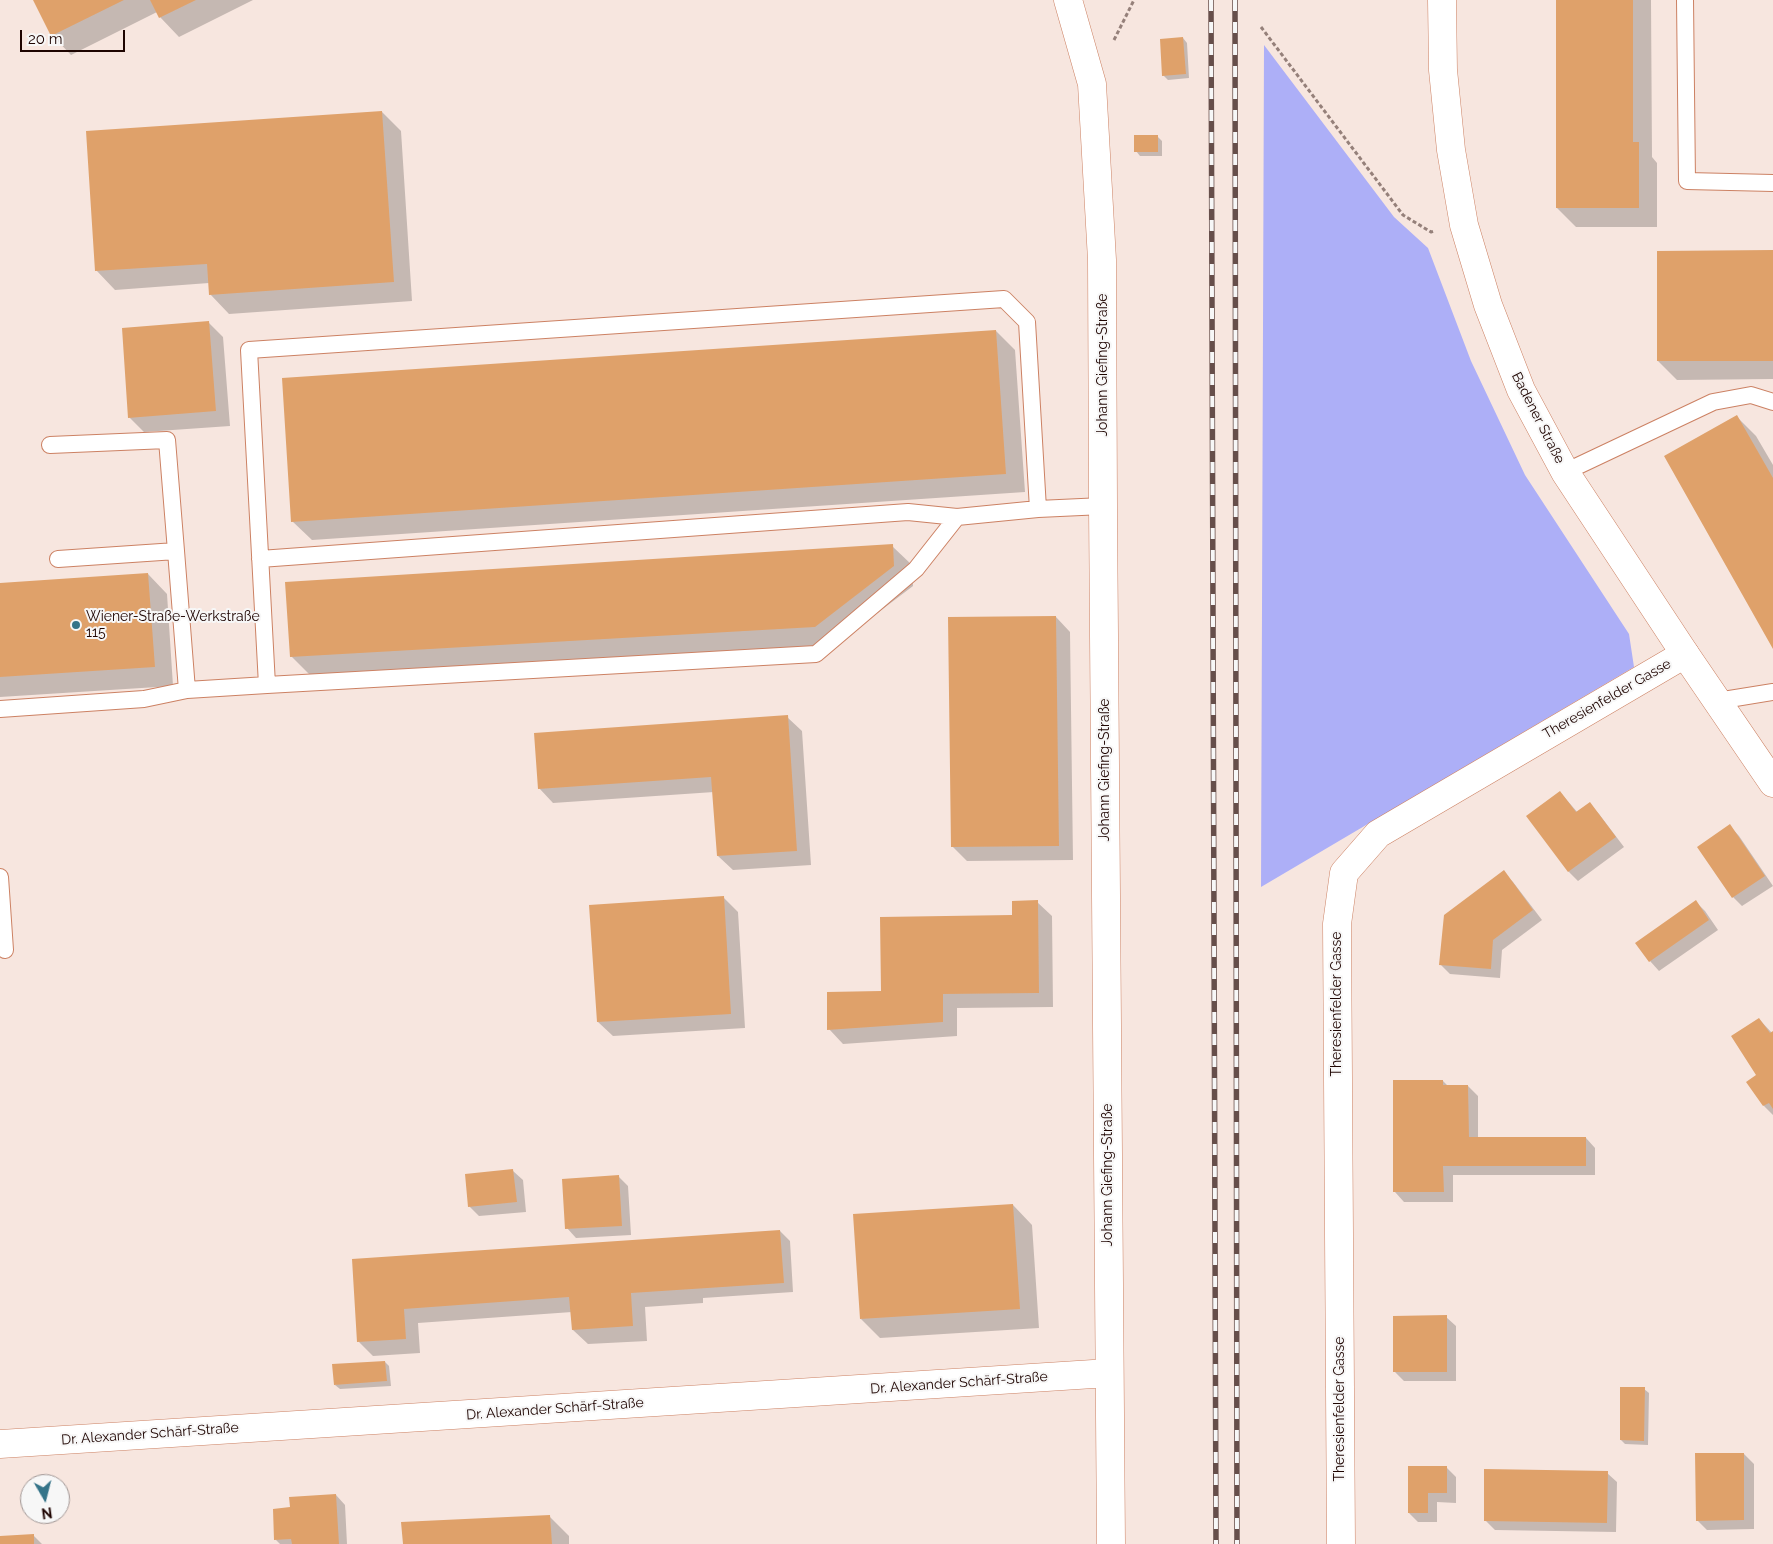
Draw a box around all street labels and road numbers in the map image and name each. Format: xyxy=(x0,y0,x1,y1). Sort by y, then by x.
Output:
street label: Johann Giefing-Straße xyxy=(1095,293,1111,437)
street label: Badener Straße xyxy=(1508,370,1568,466)
street label: Theresienfelder Gasse xyxy=(1540,655,1674,743)
street label: Johann Giefing-Straße xyxy=(1097,698,1113,842)
street label: Theresienfelder Gasse xyxy=(1329,931,1345,1077)
street label: Johann Giefing-Straße xyxy=(1100,1103,1116,1247)
street label: Theresienfelder Gasse xyxy=(1332,1336,1348,1482)
street label: Dr. Alexander Schärf-Straße xyxy=(870,1368,1048,1398)
street label: Dr. Alexander Schärf-Straße xyxy=(466,1394,644,1424)
street label: Dr. Alexander Schärf-Straße xyxy=(61,1419,239,1449)

